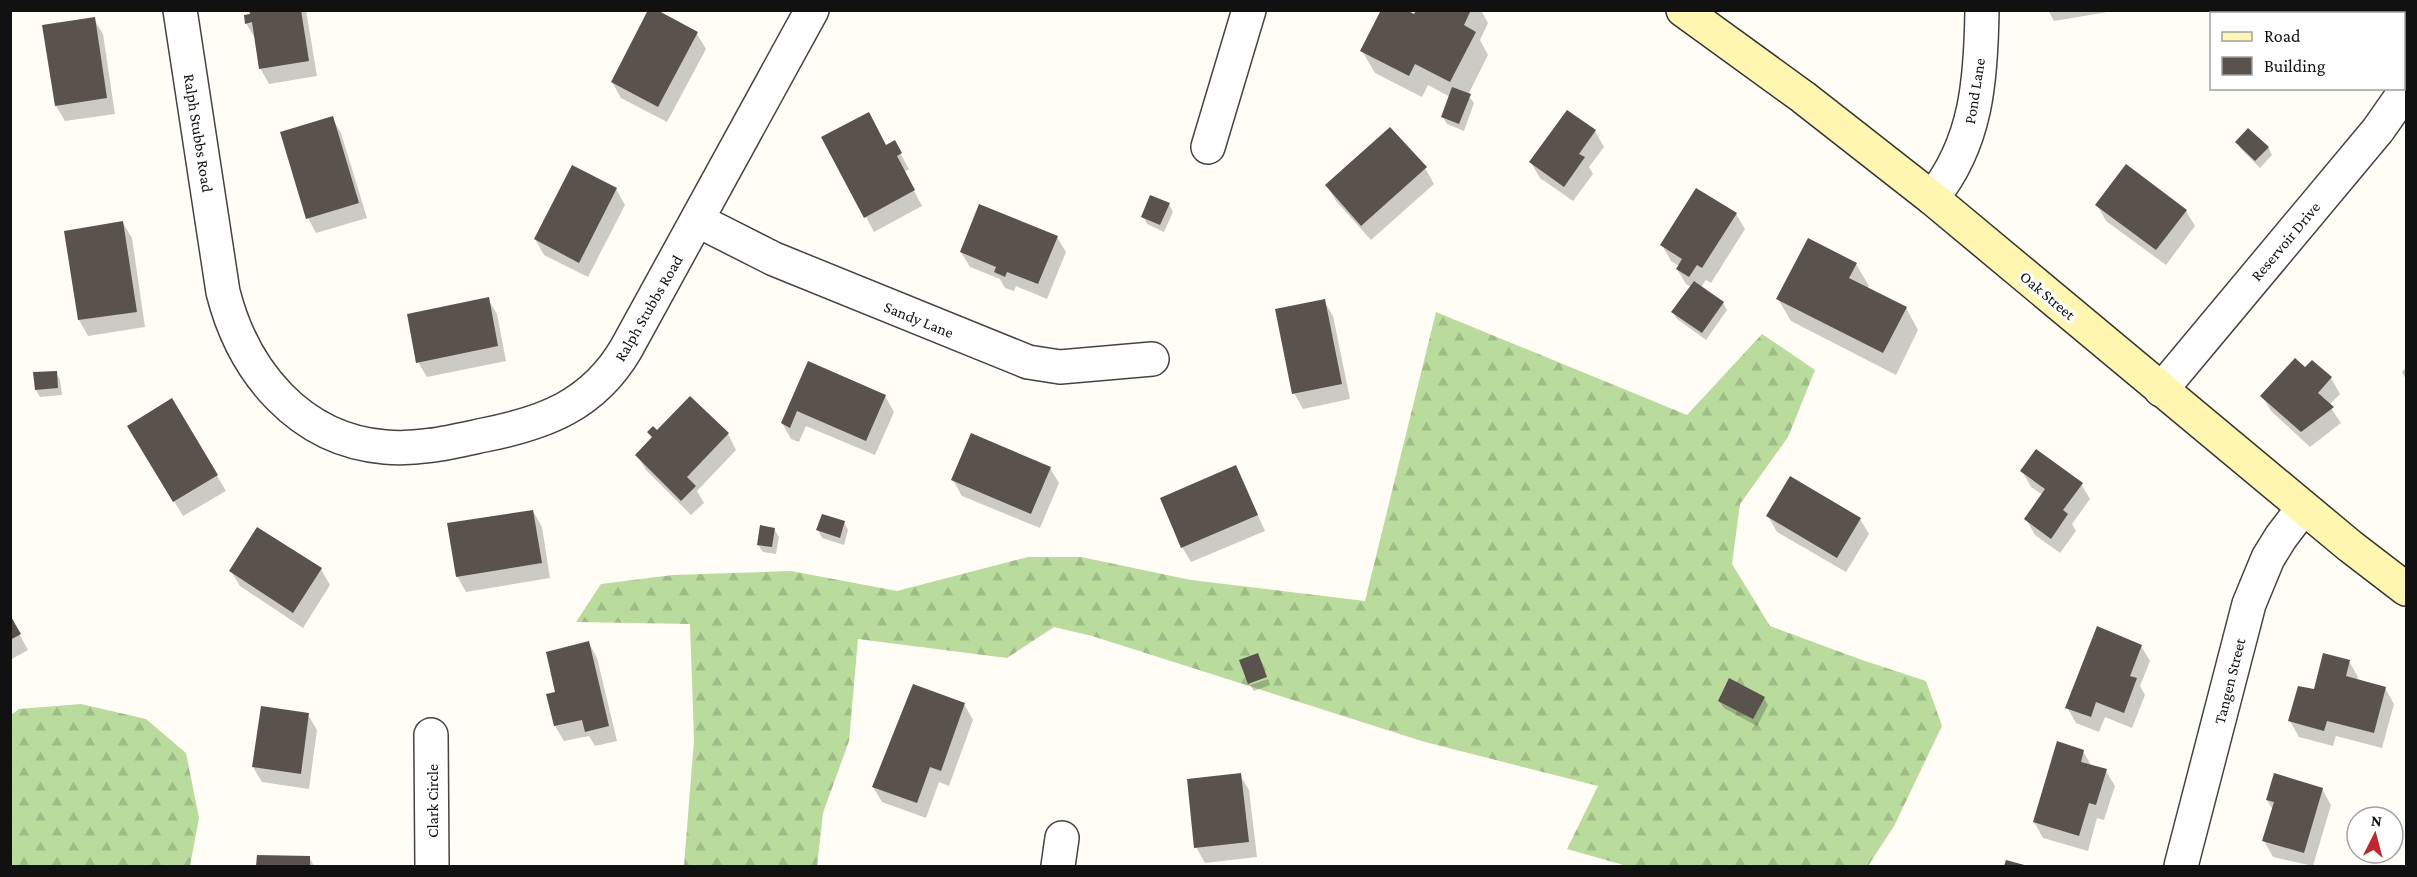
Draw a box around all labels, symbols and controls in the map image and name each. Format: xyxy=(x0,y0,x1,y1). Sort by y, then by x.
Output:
legend xyxy=(2210,12,2405,90)
text: Road xyxy=(2264,26,2301,46)
text: Building xyxy=(2264,56,2326,76)
street label: Pond Lane xyxy=(1961,57,1988,125)
street label: Ralph Stubbs Road xyxy=(180,73,216,194)
street label: Reservoir Drive xyxy=(2248,198,2323,284)
street label: Ralph Stubbs Road xyxy=(611,252,687,365)
street label: Oak Street xyxy=(2017,268,2079,324)
street label: Sandy Lane xyxy=(881,298,956,342)
street label: Tangen Street xyxy=(2211,636,2250,726)
street label: Clark Circle xyxy=(424,764,441,838)
north arrow xyxy=(2345,805,2405,865)
text: N xyxy=(2370,812,2383,830)

